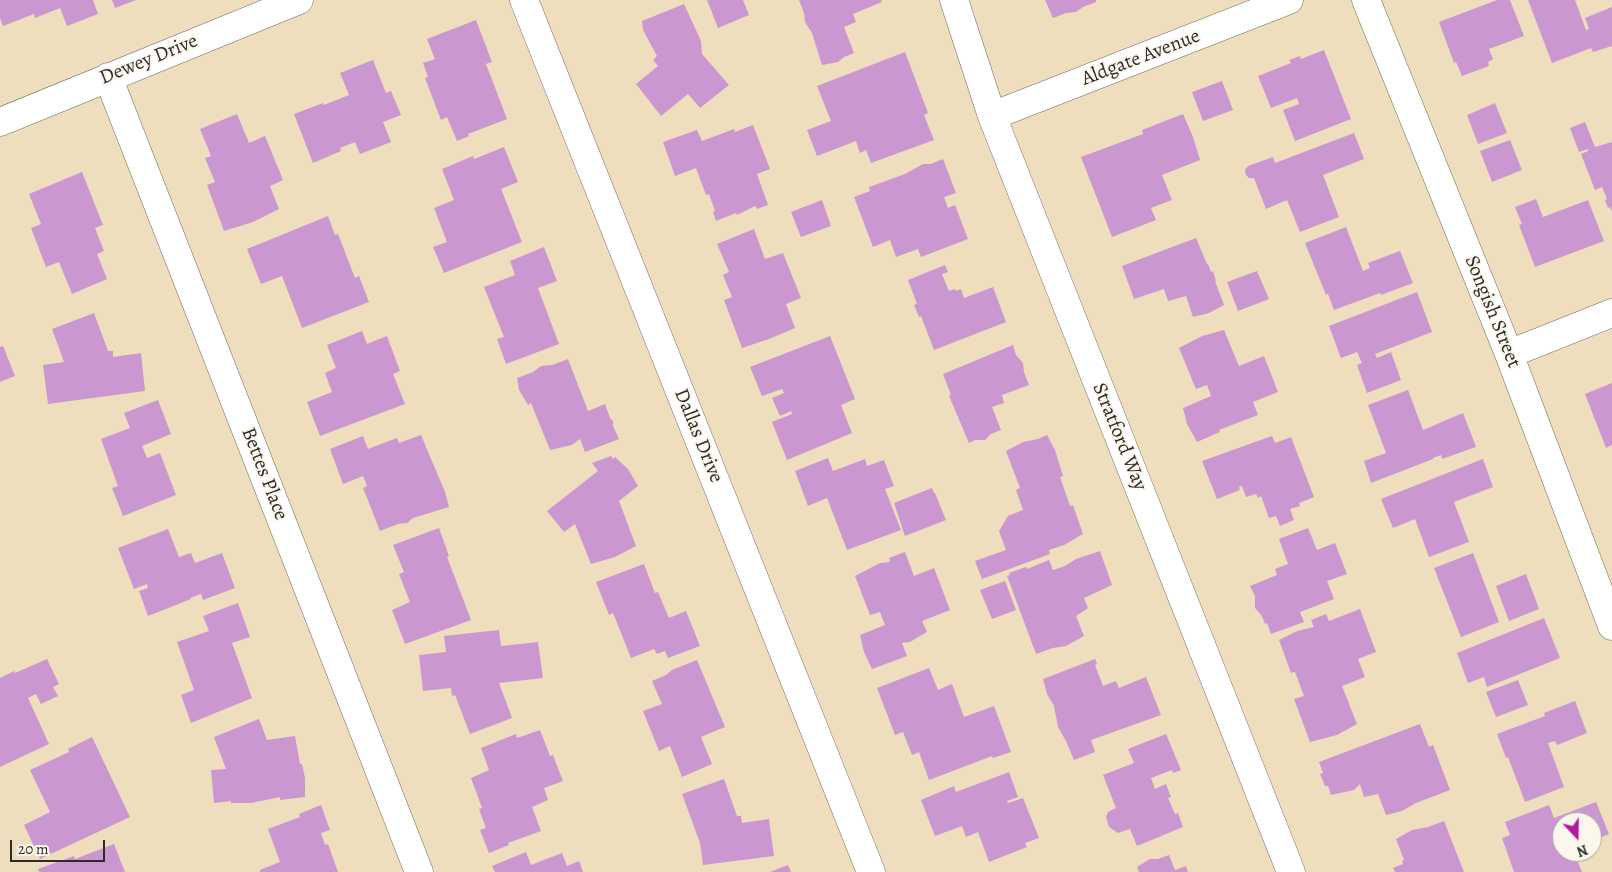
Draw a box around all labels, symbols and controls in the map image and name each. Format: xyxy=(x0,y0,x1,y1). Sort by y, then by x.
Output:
street label: Aldgate Avenue xyxy=(1078,24,1204,92)
street label: Dewey Drive xyxy=(97,29,201,91)
street label: Songish Street xyxy=(1459,253,1525,371)
street label: Stratford Way xyxy=(1087,380,1151,494)
street label: Dallas Drive xyxy=(668,385,728,487)
street label: Bettes Place xyxy=(235,424,293,524)
north arrow xyxy=(1552,812,1602,862)
scale bar xyxy=(12,830,108,862)
text: 20 m xyxy=(18,839,49,859)
text: N xyxy=(1574,840,1590,861)

